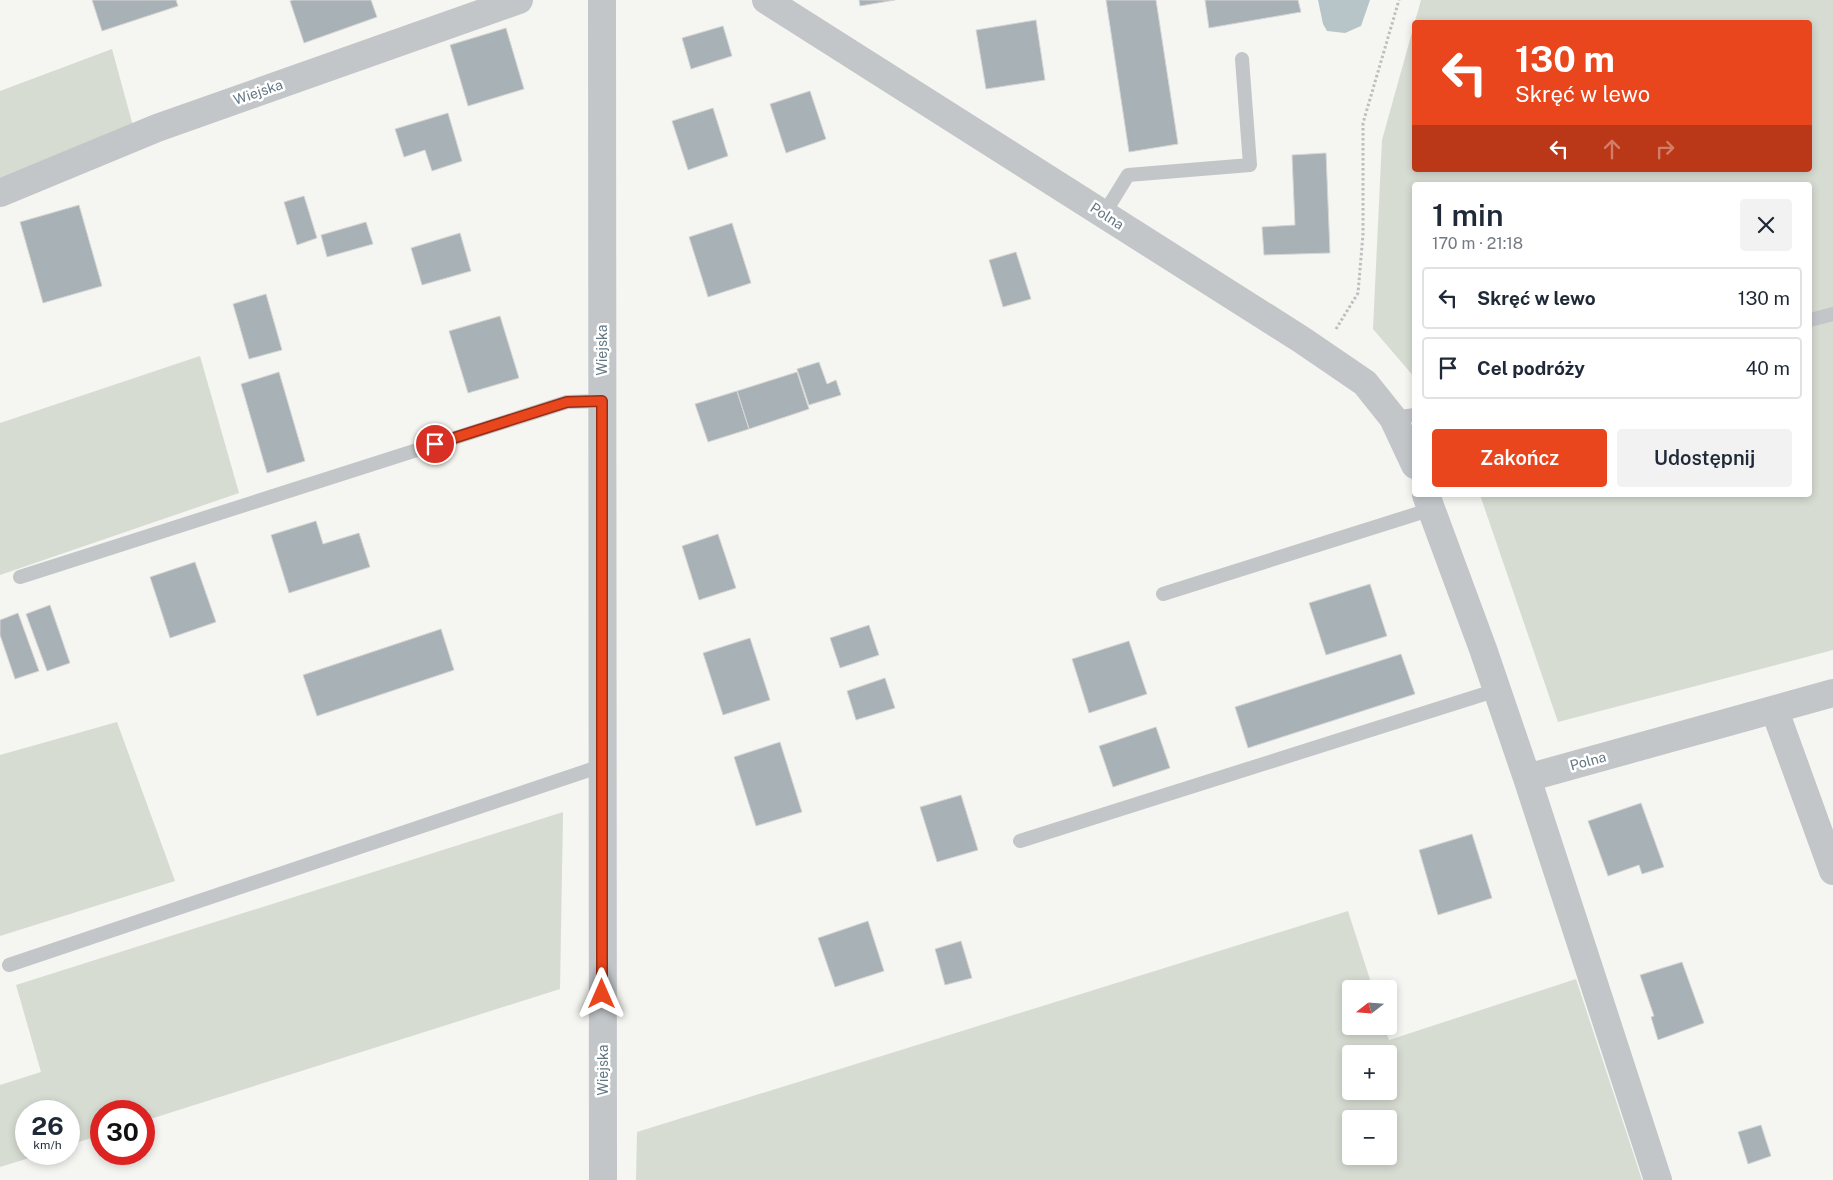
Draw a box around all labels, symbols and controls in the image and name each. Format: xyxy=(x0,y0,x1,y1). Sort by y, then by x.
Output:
text: 130 m xyxy=(1515,39,1615,80)
icon: left xyxy=(1432,40,1497,105)
street label: Wiejska xyxy=(231,76,285,108)
text: Skręć w lewo xyxy=(1515,81,1650,107)
icon: left xyxy=(1545,135,1573,163)
icon: ahead xyxy=(1598,135,1626,163)
icon: right xyxy=(1651,135,1679,163)
text: 1 min xyxy=(1432,197,1503,233)
street label: Polna xyxy=(1087,199,1127,233)
button: close xyxy=(1740,199,1792,251)
text: 170 m · 21:18 xyxy=(1432,234,1523,253)
icon: left xyxy=(1434,284,1462,312)
text: Skręć w lewo xyxy=(1477,287,1596,309)
text: 130 m xyxy=(1738,287,1790,309)
street label: Wiejska xyxy=(594,325,610,375)
icon: arrive xyxy=(1434,354,1462,382)
text: Cel podróży xyxy=(1477,357,1585,379)
text: 40 m xyxy=(1745,357,1790,379)
pin xyxy=(414,423,456,465)
button: Zakończ xyxy=(1432,429,1607,487)
button: Udostępnij xyxy=(1617,429,1792,487)
icon: arrive xyxy=(421,430,449,458)
street label: Polna xyxy=(1568,749,1608,773)
position arrow xyxy=(575,967,627,1019)
north arrow xyxy=(1342,980,1398,1035)
map controls xyxy=(1342,980,1397,1165)
street label: Wiejska xyxy=(595,1045,611,1095)
button: + xyxy=(1342,1045,1397,1100)
speed limit sign: 30 xyxy=(90,1100,155,1165)
button: − xyxy=(1342,1110,1397,1165)
text: 26 xyxy=(31,1111,64,1141)
text: km/h xyxy=(33,1138,62,1152)

